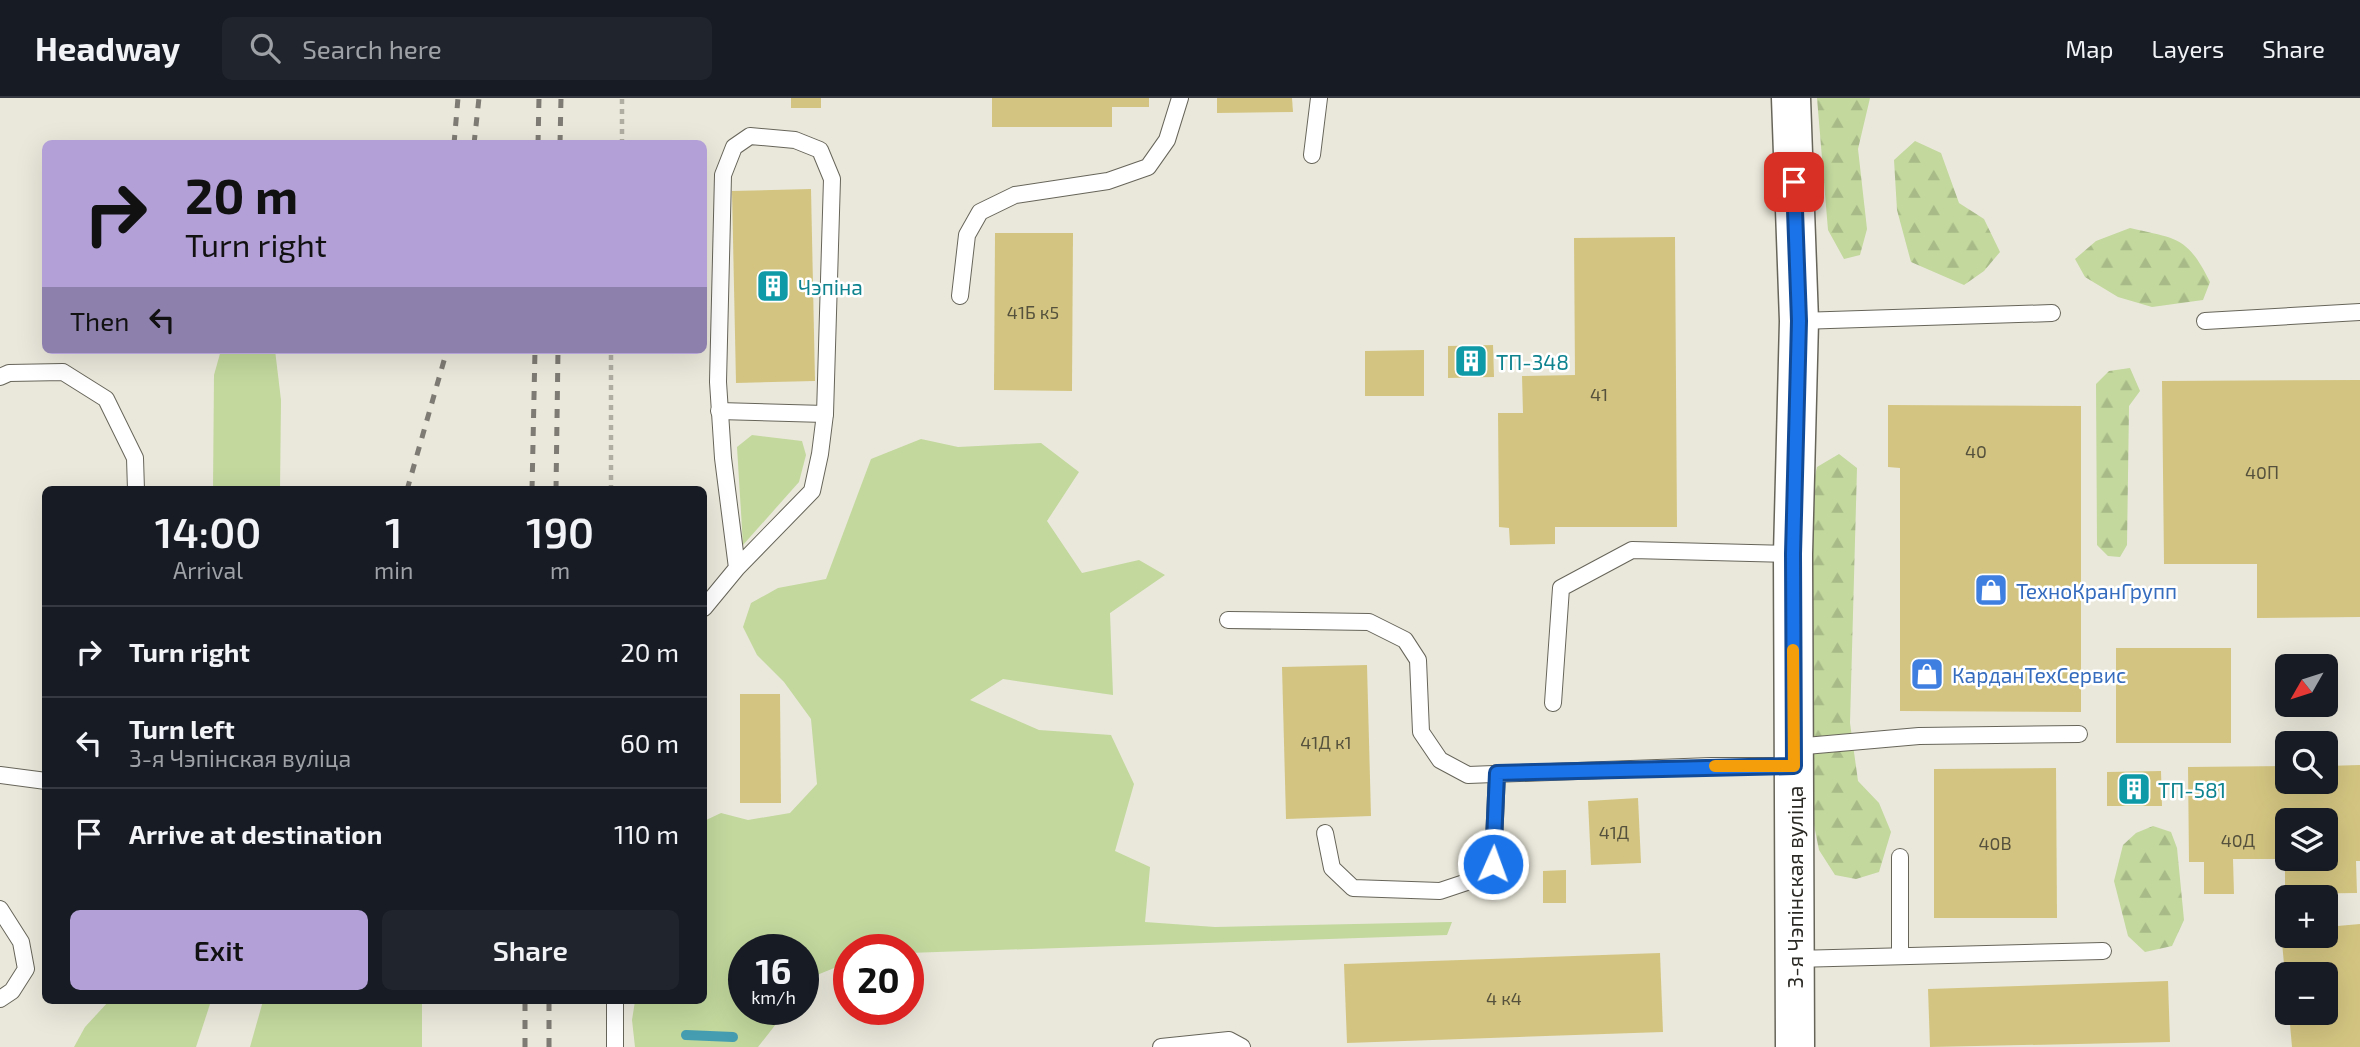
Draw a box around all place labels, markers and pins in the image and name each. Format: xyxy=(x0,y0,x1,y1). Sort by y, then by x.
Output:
pin xyxy=(1764,152,1824,212)
building icon: Чэпіна xyxy=(754,267,792,305)
place label: Чэпіна xyxy=(798,274,863,299)
building icon: ТП-348 xyxy=(1452,342,1490,380)
place label: ТП-348 xyxy=(1496,349,1569,374)
shop icon: ТехноКранГрупп xyxy=(1972,571,2010,609)
place label: ТехноКранГрупп xyxy=(2016,578,2177,604)
shop icon: КарданТехСервис xyxy=(1908,655,1946,693)
place label: КарданТехСервис xyxy=(1952,662,2126,687)
building icon: ТП-581 xyxy=(2115,770,2153,808)
place label: ТП-581 xyxy=(2158,777,2226,802)

